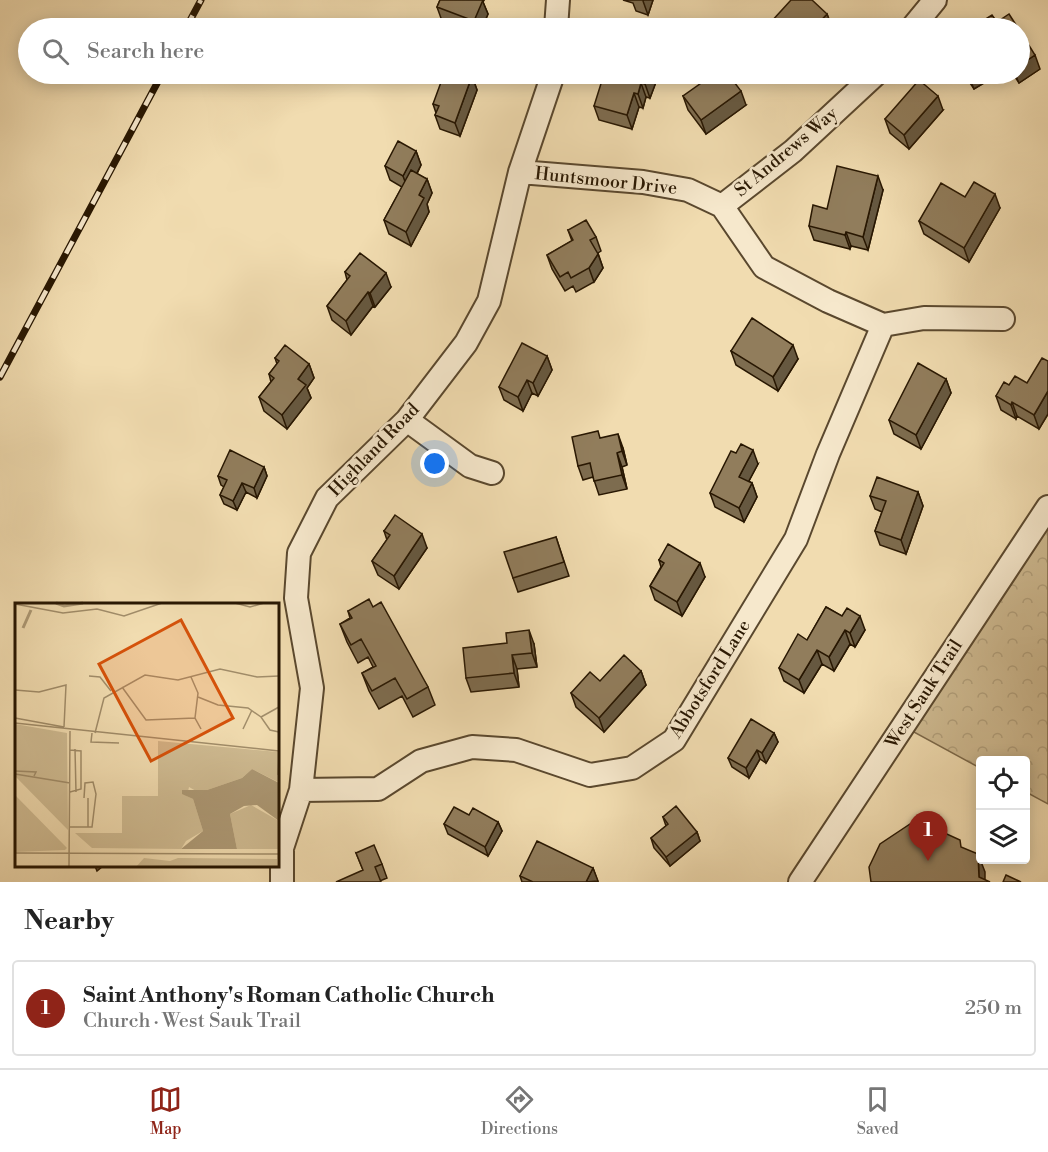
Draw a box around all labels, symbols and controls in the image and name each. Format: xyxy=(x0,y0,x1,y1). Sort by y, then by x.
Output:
search box xyxy=(18,18,1030,84)
icon: search xyxy=(39,35,72,68)
text: Search here xyxy=(87,38,204,65)
street label: St Andrews Way xyxy=(730,102,842,202)
street label: Huntsmoor Drive xyxy=(534,162,678,200)
street label: Highland Road xyxy=(324,398,425,502)
your location xyxy=(420,449,449,478)
inset map xyxy=(15,603,279,867)
street label: Abbotsford Lane xyxy=(664,615,756,743)
street label: West Sauk Trail xyxy=(880,635,968,754)
map controls xyxy=(976,756,1030,864)
button: locate xyxy=(976,756,1030,810)
button: layers xyxy=(976,810,1030,864)
pin: 1 xyxy=(908,812,948,861)
text: Nearby xyxy=(24,905,114,937)
text: Saint Anthony's Roman Catholic Church xyxy=(83,982,495,1009)
text: 1 xyxy=(41,996,50,1021)
text: 250 m xyxy=(965,996,1022,1021)
text: Church · West Sauk Trail xyxy=(83,1009,301,1034)
tab: Map xyxy=(149,1083,182,1139)
tab: Directions xyxy=(481,1083,558,1139)
tab: Saved xyxy=(857,1083,899,1139)

